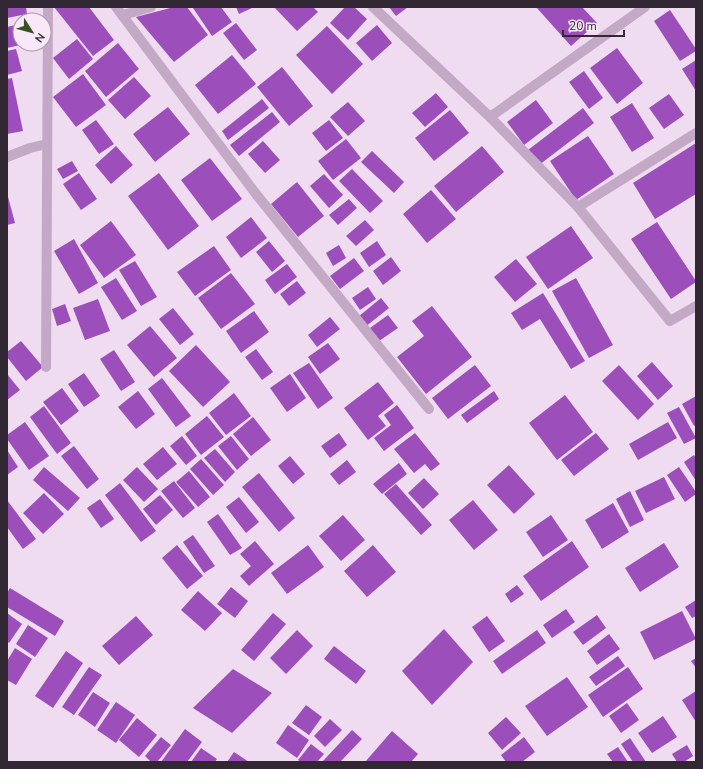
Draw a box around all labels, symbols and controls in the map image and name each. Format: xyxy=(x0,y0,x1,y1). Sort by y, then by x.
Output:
north arrow xyxy=(12,12,52,52)
scale bar xyxy=(563,12,624,38)
text: 20 m xyxy=(569,18,597,34)
text: N xyxy=(31,30,48,45)

